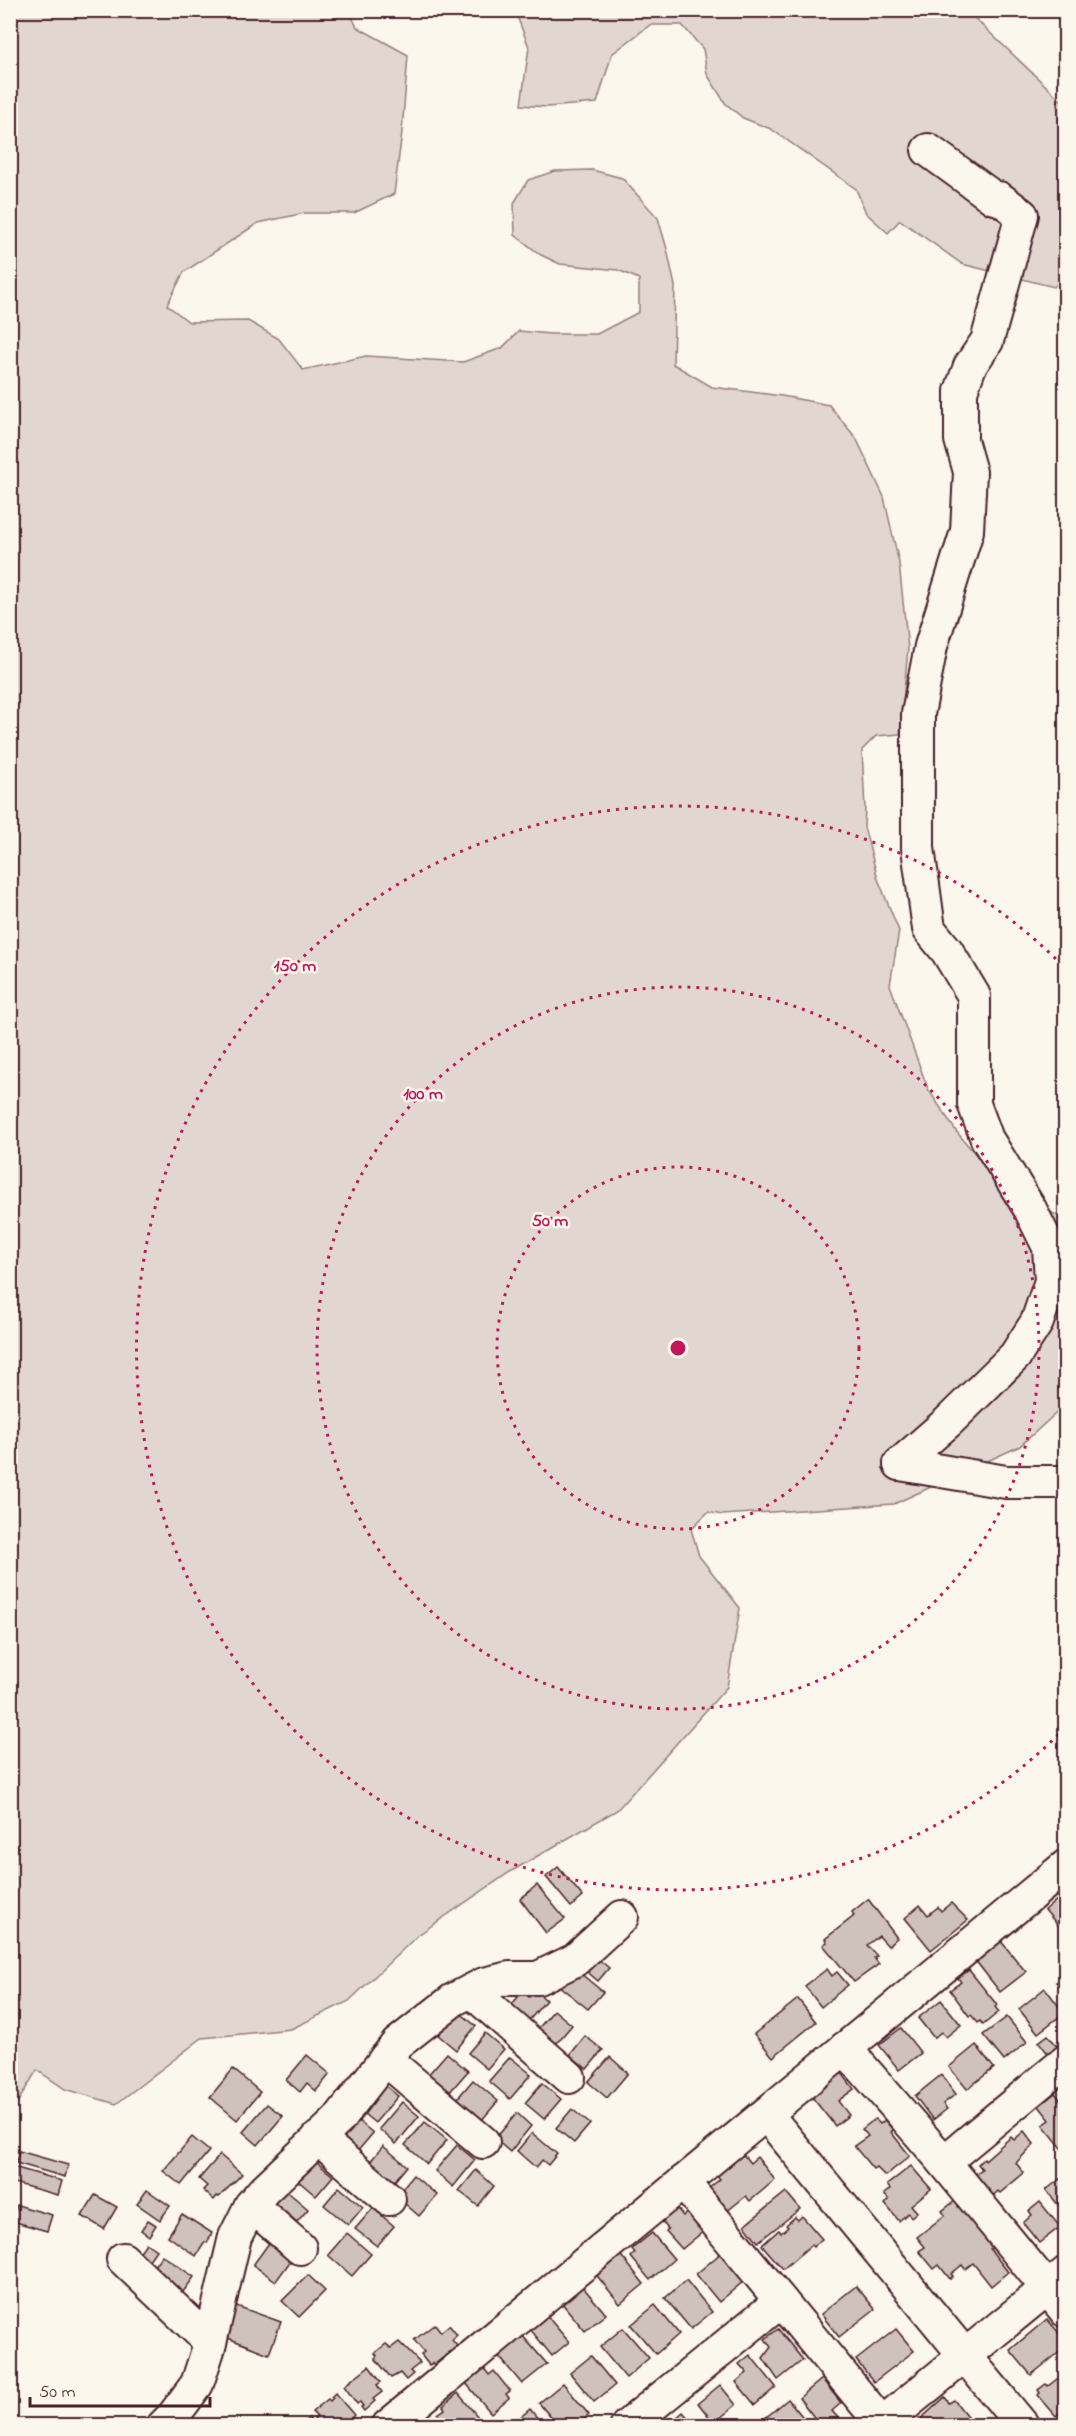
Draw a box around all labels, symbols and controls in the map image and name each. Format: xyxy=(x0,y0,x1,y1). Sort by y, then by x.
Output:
text: 150 m xyxy=(274,954,316,980)
text: 100 m xyxy=(403,1082,443,1108)
text: 50 m xyxy=(532,1209,568,1235)
centre of rings xyxy=(668,1338,688,1358)
scale bar xyxy=(30,2370,210,2408)
text: 50 m xyxy=(39,2380,76,2406)

